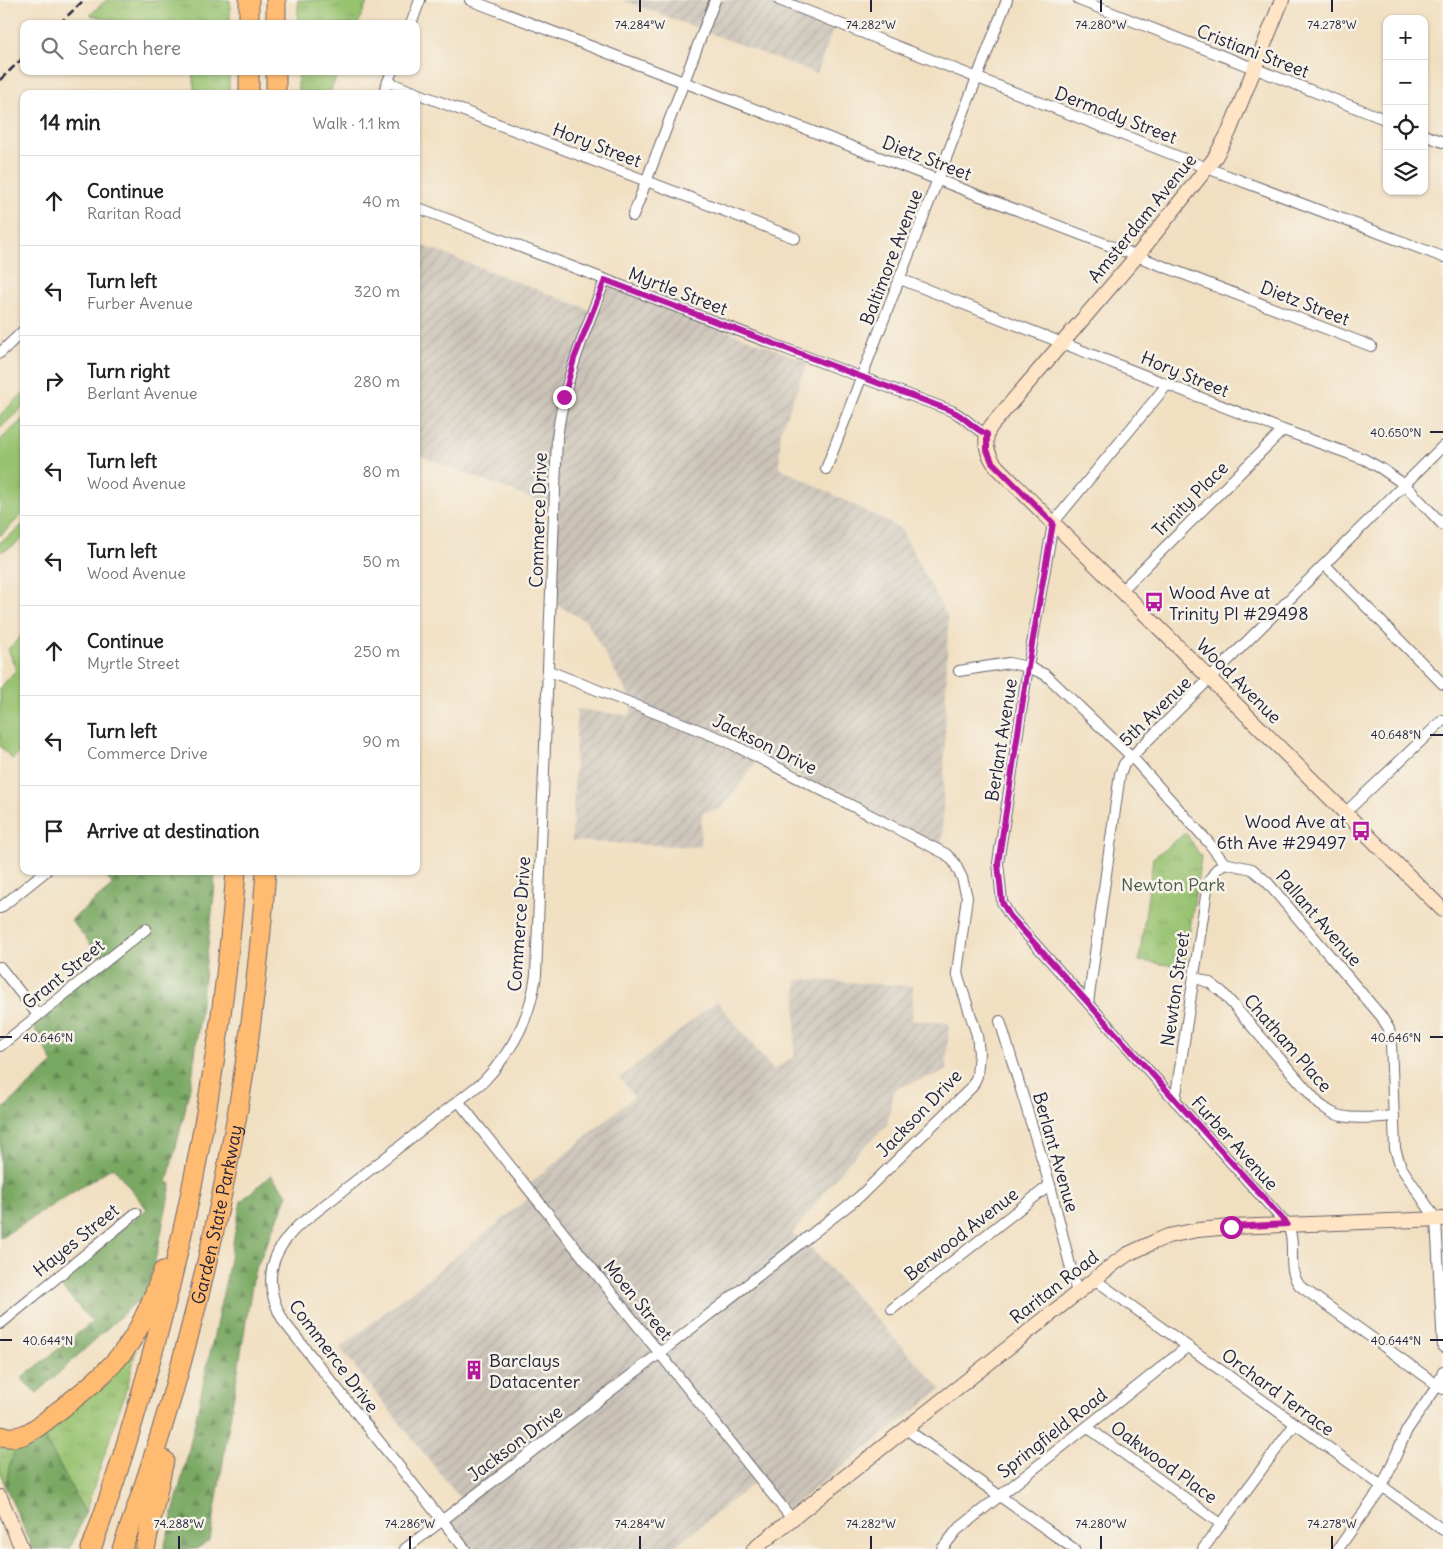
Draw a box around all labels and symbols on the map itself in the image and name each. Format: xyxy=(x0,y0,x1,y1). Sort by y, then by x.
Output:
text: 74.284°W xyxy=(615,17,665,32)
text: 74.282°W xyxy=(846,17,896,32)
text: 74.280°W xyxy=(1075,17,1127,32)
text: 74.278°W xyxy=(1307,17,1357,32)
street label: Cristiani Street xyxy=(1194,19,1312,83)
street label: Dermody Street xyxy=(1052,81,1180,149)
street label: Hory Street xyxy=(549,118,645,172)
street label: Dietz Street xyxy=(879,131,975,185)
street label: Amsterdam Avenue xyxy=(1083,149,1201,287)
street label: Baltimore Avenue xyxy=(855,186,927,328)
street label: Myrtle Street xyxy=(625,262,731,320)
street label: Dietz Street xyxy=(1257,276,1353,330)
street label: Hory Street xyxy=(1138,346,1232,402)
route end xyxy=(553,386,576,409)
text: 40.650°N xyxy=(1370,425,1422,440)
street label: Commerce Drive xyxy=(524,452,552,588)
street label: Trinity Place xyxy=(1147,456,1233,542)
place label: Wood Ave at Trinity Pl #29498 xyxy=(1169,581,1309,625)
bus stop icon: Wood Ave at Trinity Pl #29498 xyxy=(1143,591,1165,613)
street label: Wood Avenue xyxy=(1192,634,1286,728)
street label: 5th Avenue xyxy=(1114,671,1196,751)
street label: Berlant Avenue xyxy=(980,677,1022,803)
street label: Jackson Drive xyxy=(709,709,821,779)
text: 40.648°N xyxy=(1371,727,1421,742)
place label: Wood Ave at 6th Ave #29497 xyxy=(1216,810,1346,854)
bus stop icon: Wood Ave at 6th Ave #29497 xyxy=(1350,820,1372,842)
street label: Commerce Drive xyxy=(503,856,535,992)
street label: Pallant Avenue xyxy=(1271,865,1367,971)
park label: Newton Park xyxy=(1121,873,1225,896)
street label: Newton Street xyxy=(1156,930,1194,1048)
street label: Grant Street xyxy=(17,934,109,1014)
street label: Chatham Place xyxy=(1239,989,1337,1097)
text: 40.646°N xyxy=(23,1030,73,1045)
text: 40.646°N xyxy=(1371,1030,1421,1045)
street label: Jackson Drive xyxy=(871,1064,967,1162)
street label: Berlant Avenue xyxy=(1028,1089,1084,1215)
street label: Furber Avenue xyxy=(1187,1091,1283,1195)
street label: Garden State Parkway xyxy=(186,1123,247,1307)
street label: Berwood Avenue xyxy=(899,1182,1023,1286)
street label: Hayes Street xyxy=(29,1198,123,1282)
route start xyxy=(1220,1216,1243,1239)
street label: Raritan Road xyxy=(1005,1245,1103,1329)
street label: Moen Street xyxy=(599,1255,677,1345)
street label: Commerce Drive xyxy=(284,1295,384,1417)
text: 40.644°N xyxy=(23,1333,73,1348)
text: 40.644°N xyxy=(1371,1333,1421,1348)
street label: Orchard Terrace xyxy=(1217,1343,1339,1441)
place label: Barclays Datacenter xyxy=(489,1349,581,1393)
building icon: Barclays Datacenter xyxy=(463,1359,485,1381)
street label: Springfield Road xyxy=(993,1383,1112,1483)
street label: Jackson Drive xyxy=(463,1400,567,1486)
street label: Oakwood Place xyxy=(1106,1416,1222,1508)
text: 74.288°W xyxy=(154,1516,204,1531)
text: 74.286°W xyxy=(385,1516,435,1531)
text: 74.284°W xyxy=(615,1516,665,1531)
text: 74.282°W xyxy=(846,1516,896,1531)
text: 74.280°W xyxy=(1075,1516,1127,1531)
text: 74.278°W xyxy=(1307,1516,1357,1531)

